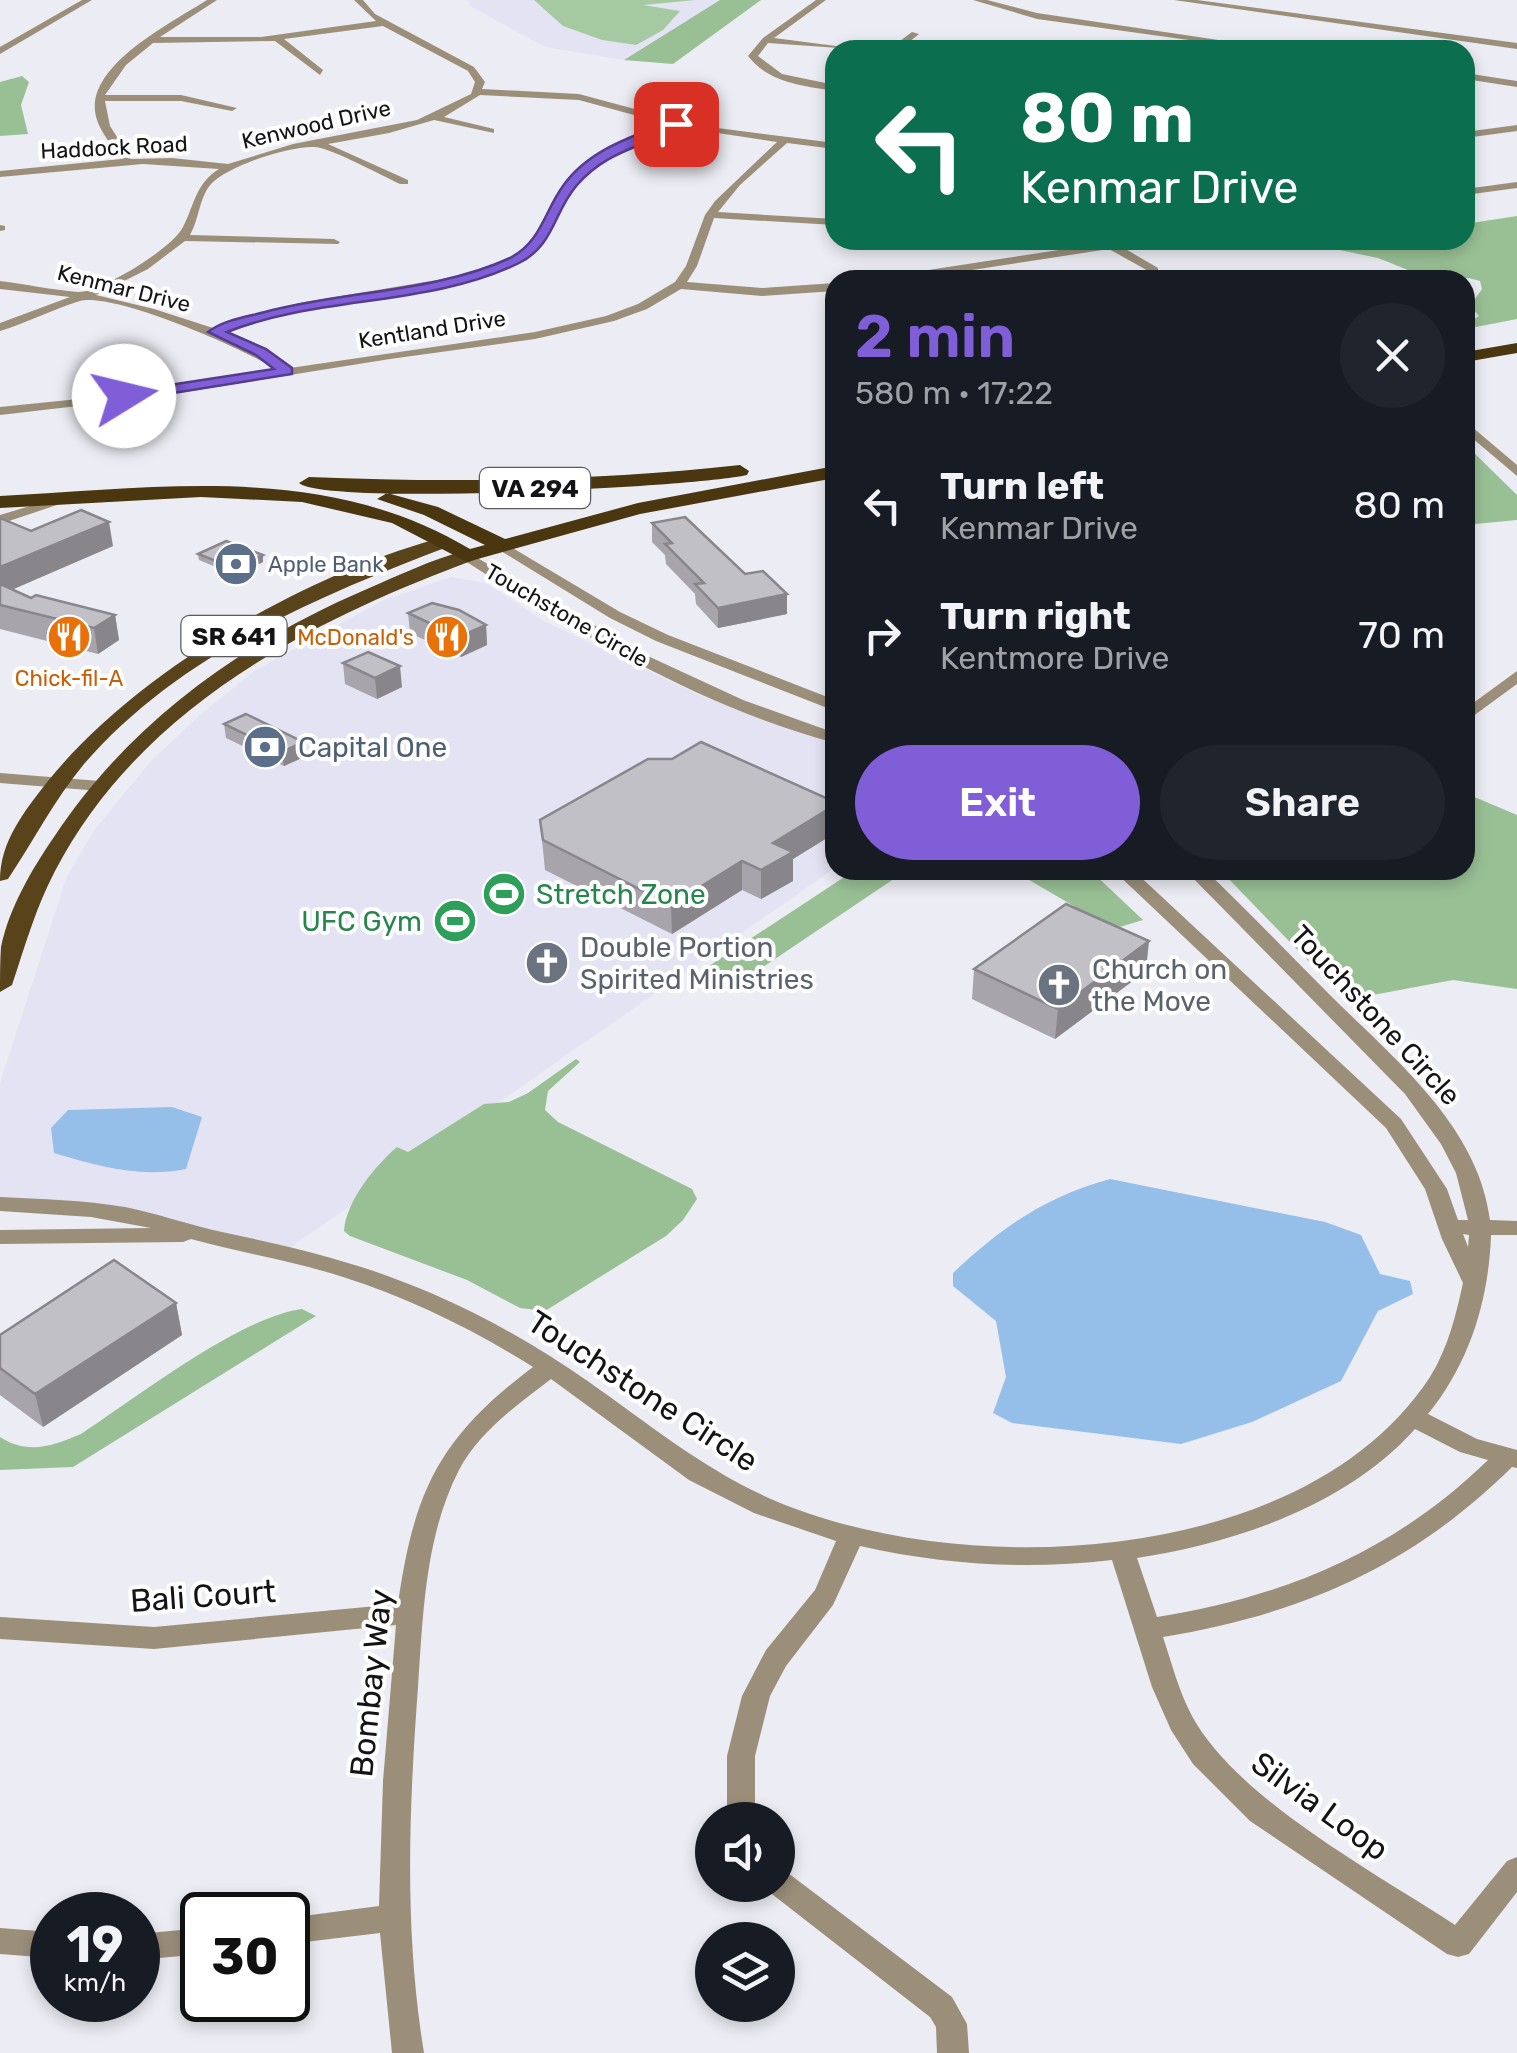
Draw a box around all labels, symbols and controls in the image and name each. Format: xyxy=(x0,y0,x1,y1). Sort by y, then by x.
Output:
text: 80 m xyxy=(1020,77,1194,160)
icon: left xyxy=(855,80,985,210)
pin xyxy=(634,82,719,167)
street label: Kenwood Drive xyxy=(239,94,393,155)
icon: arrive xyxy=(649,97,704,152)
street label: Haddock Road xyxy=(40,130,188,165)
text: Kenmar Drive xyxy=(1020,161,1298,214)
street label: Kenmar Drive xyxy=(55,259,193,318)
text: 2 min xyxy=(855,301,1015,372)
button: close xyxy=(1340,303,1445,408)
street label: Kentland Drive xyxy=(356,305,508,354)
position arrow xyxy=(72,344,176,448)
text: 580 m · 17:22 xyxy=(855,374,1053,412)
text: Turn left xyxy=(940,463,1104,509)
road number: VA 294 xyxy=(480,468,590,508)
icon: left xyxy=(855,478,910,533)
text: 80 m xyxy=(1354,482,1445,528)
text: Kenmar Drive xyxy=(940,509,1138,547)
bank icon: Apple Bank xyxy=(213,541,259,587)
place label: Apple Bank xyxy=(268,551,384,578)
street label: Touchstone Circle xyxy=(481,558,653,673)
text: Turn right xyxy=(940,593,1131,639)
icon: right xyxy=(855,608,910,663)
text: 70 m xyxy=(1358,612,1445,658)
restaurant icon: Chick-fil-A xyxy=(46,614,92,660)
restaurant icon: McDonald's xyxy=(424,614,470,660)
road number: SR 641 xyxy=(182,616,286,656)
place label: McDonald's xyxy=(297,624,414,651)
text: Kentmore Drive xyxy=(940,639,1169,677)
place label: Chick-fil-A xyxy=(15,665,123,692)
bank icon: Capital One xyxy=(242,724,288,770)
place label: Capital One xyxy=(298,731,447,764)
button: Exit xyxy=(855,745,1140,860)
button: Share xyxy=(1160,745,1445,860)
sports icon: Stretch Zone xyxy=(481,871,527,917)
place label: Stretch Zone xyxy=(536,878,706,911)
sports icon: UFC Gym xyxy=(432,898,478,944)
place label: UFC Gym xyxy=(301,905,422,938)
street label: Touchstone Circle xyxy=(1284,919,1467,1112)
place label: Double Portion Spirited Ministries xyxy=(580,931,814,996)
church icon: Double Portion Spirited Ministries xyxy=(524,940,570,986)
place label: Church on the Move xyxy=(1092,953,1227,1018)
church icon: Church on the Move xyxy=(1036,962,1082,1008)
street label: Touchstone Circle xyxy=(521,1302,765,1480)
street label: Bali Court xyxy=(129,1572,277,1620)
street label: Bombay Way xyxy=(342,1587,400,1779)
street label: Silvia Loop xyxy=(1244,1744,1396,1868)
map controls xyxy=(695,1802,795,2022)
button: sound xyxy=(695,1802,795,1902)
speed limit sign: 30 xyxy=(180,1892,310,2022)
text: 19 xyxy=(67,1915,123,1975)
button: layers xyxy=(695,1922,795,2022)
text: km/h xyxy=(64,1968,126,1997)

